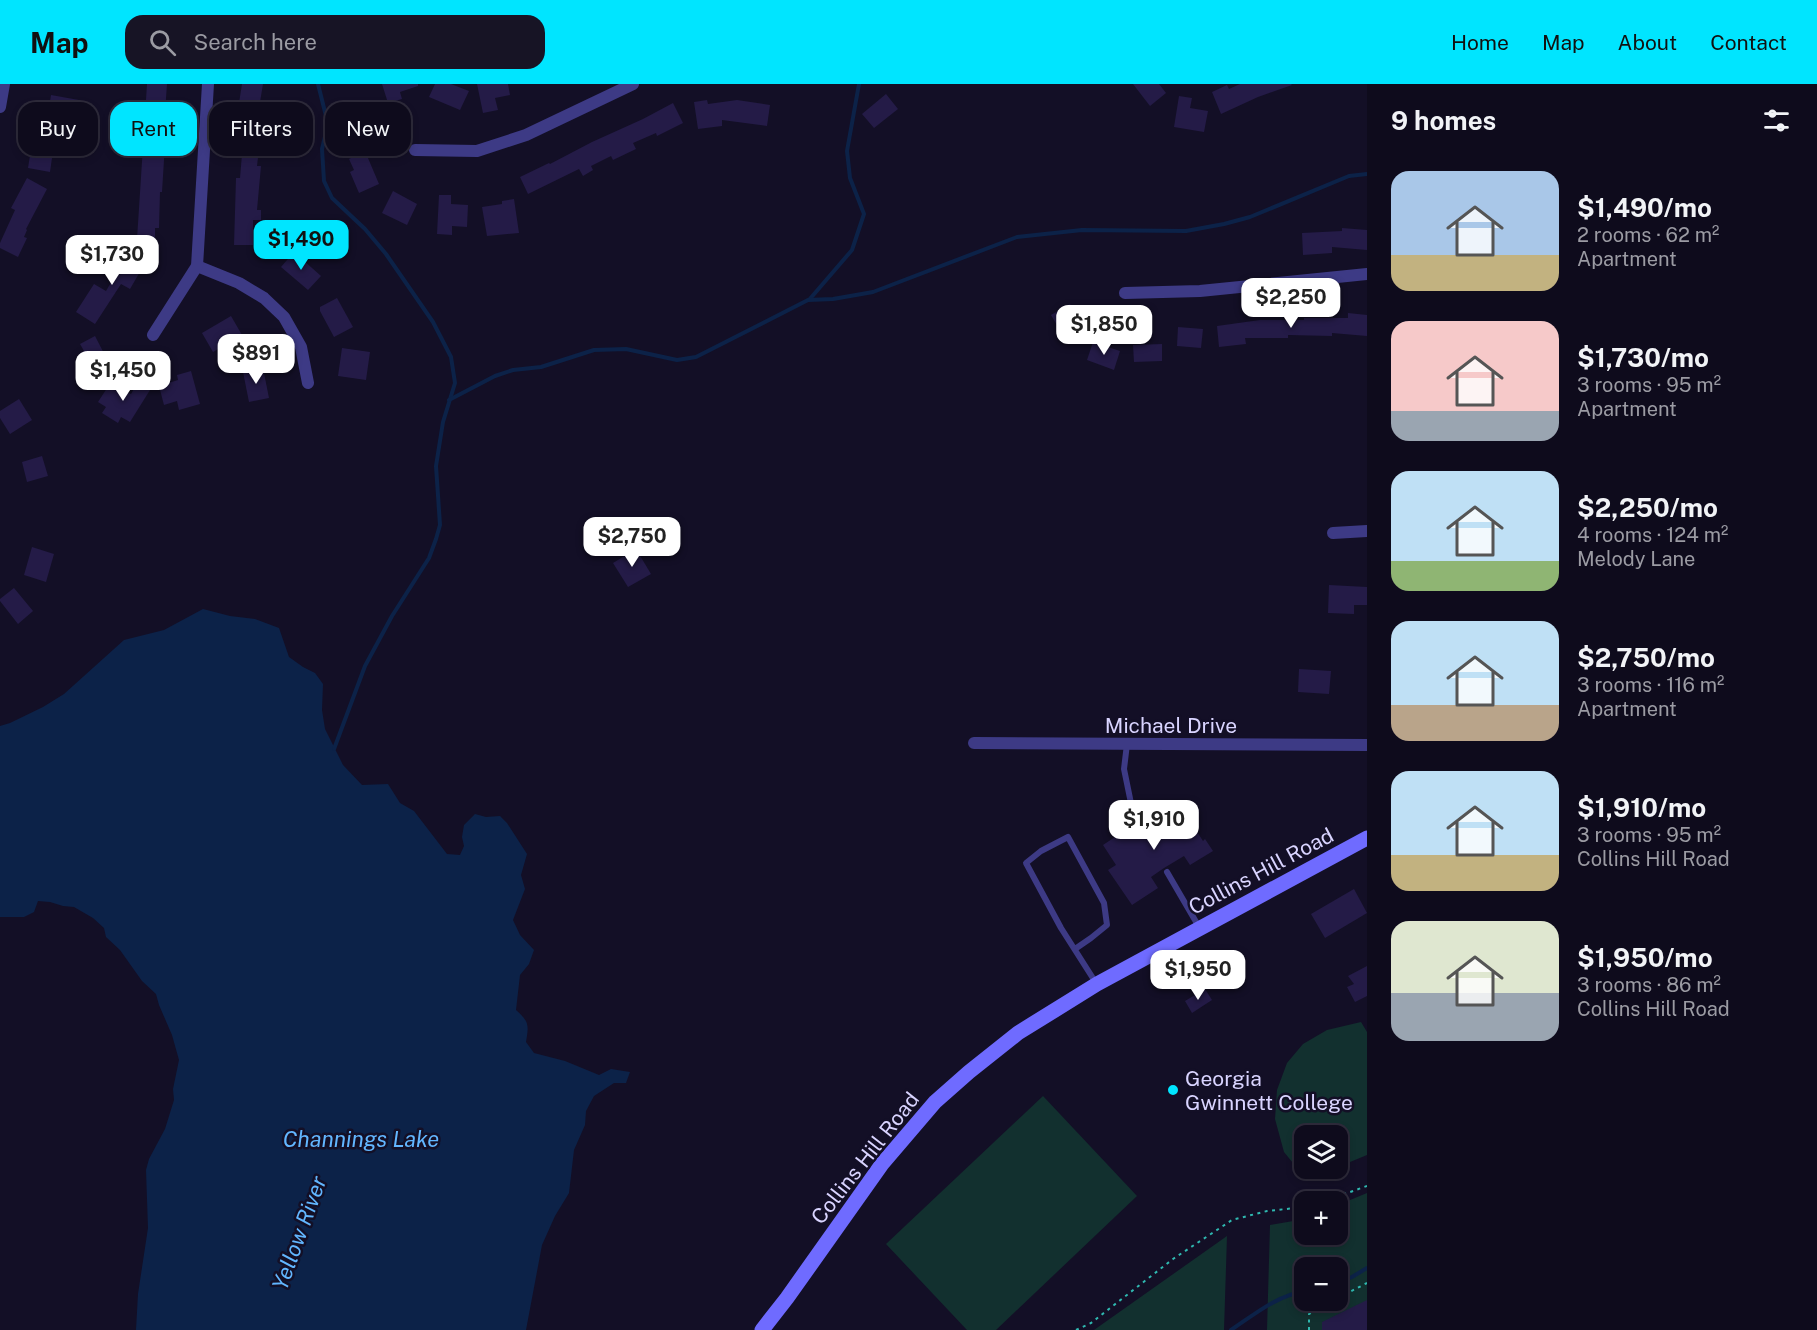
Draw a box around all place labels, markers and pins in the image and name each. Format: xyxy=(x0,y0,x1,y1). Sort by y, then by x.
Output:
pin: $1,490 xyxy=(252,220,350,271)
pin: $1,730 xyxy=(63,235,161,286)
pin: $2,250 xyxy=(1242,278,1340,329)
pin: $1,850 xyxy=(1055,305,1153,356)
pin: $891 xyxy=(220,334,292,385)
pin: $1,450 xyxy=(74,351,172,402)
pin: $2,750 xyxy=(583,517,681,568)
pin: $1,910 xyxy=(1105,800,1203,851)
pin: $1,950 xyxy=(1149,950,1247,1001)
place label: Georgia Gwinnett College xyxy=(1185,1066,1353,1115)
marker: Georgia Gwinnett College xyxy=(1166,1083,1180,1097)

